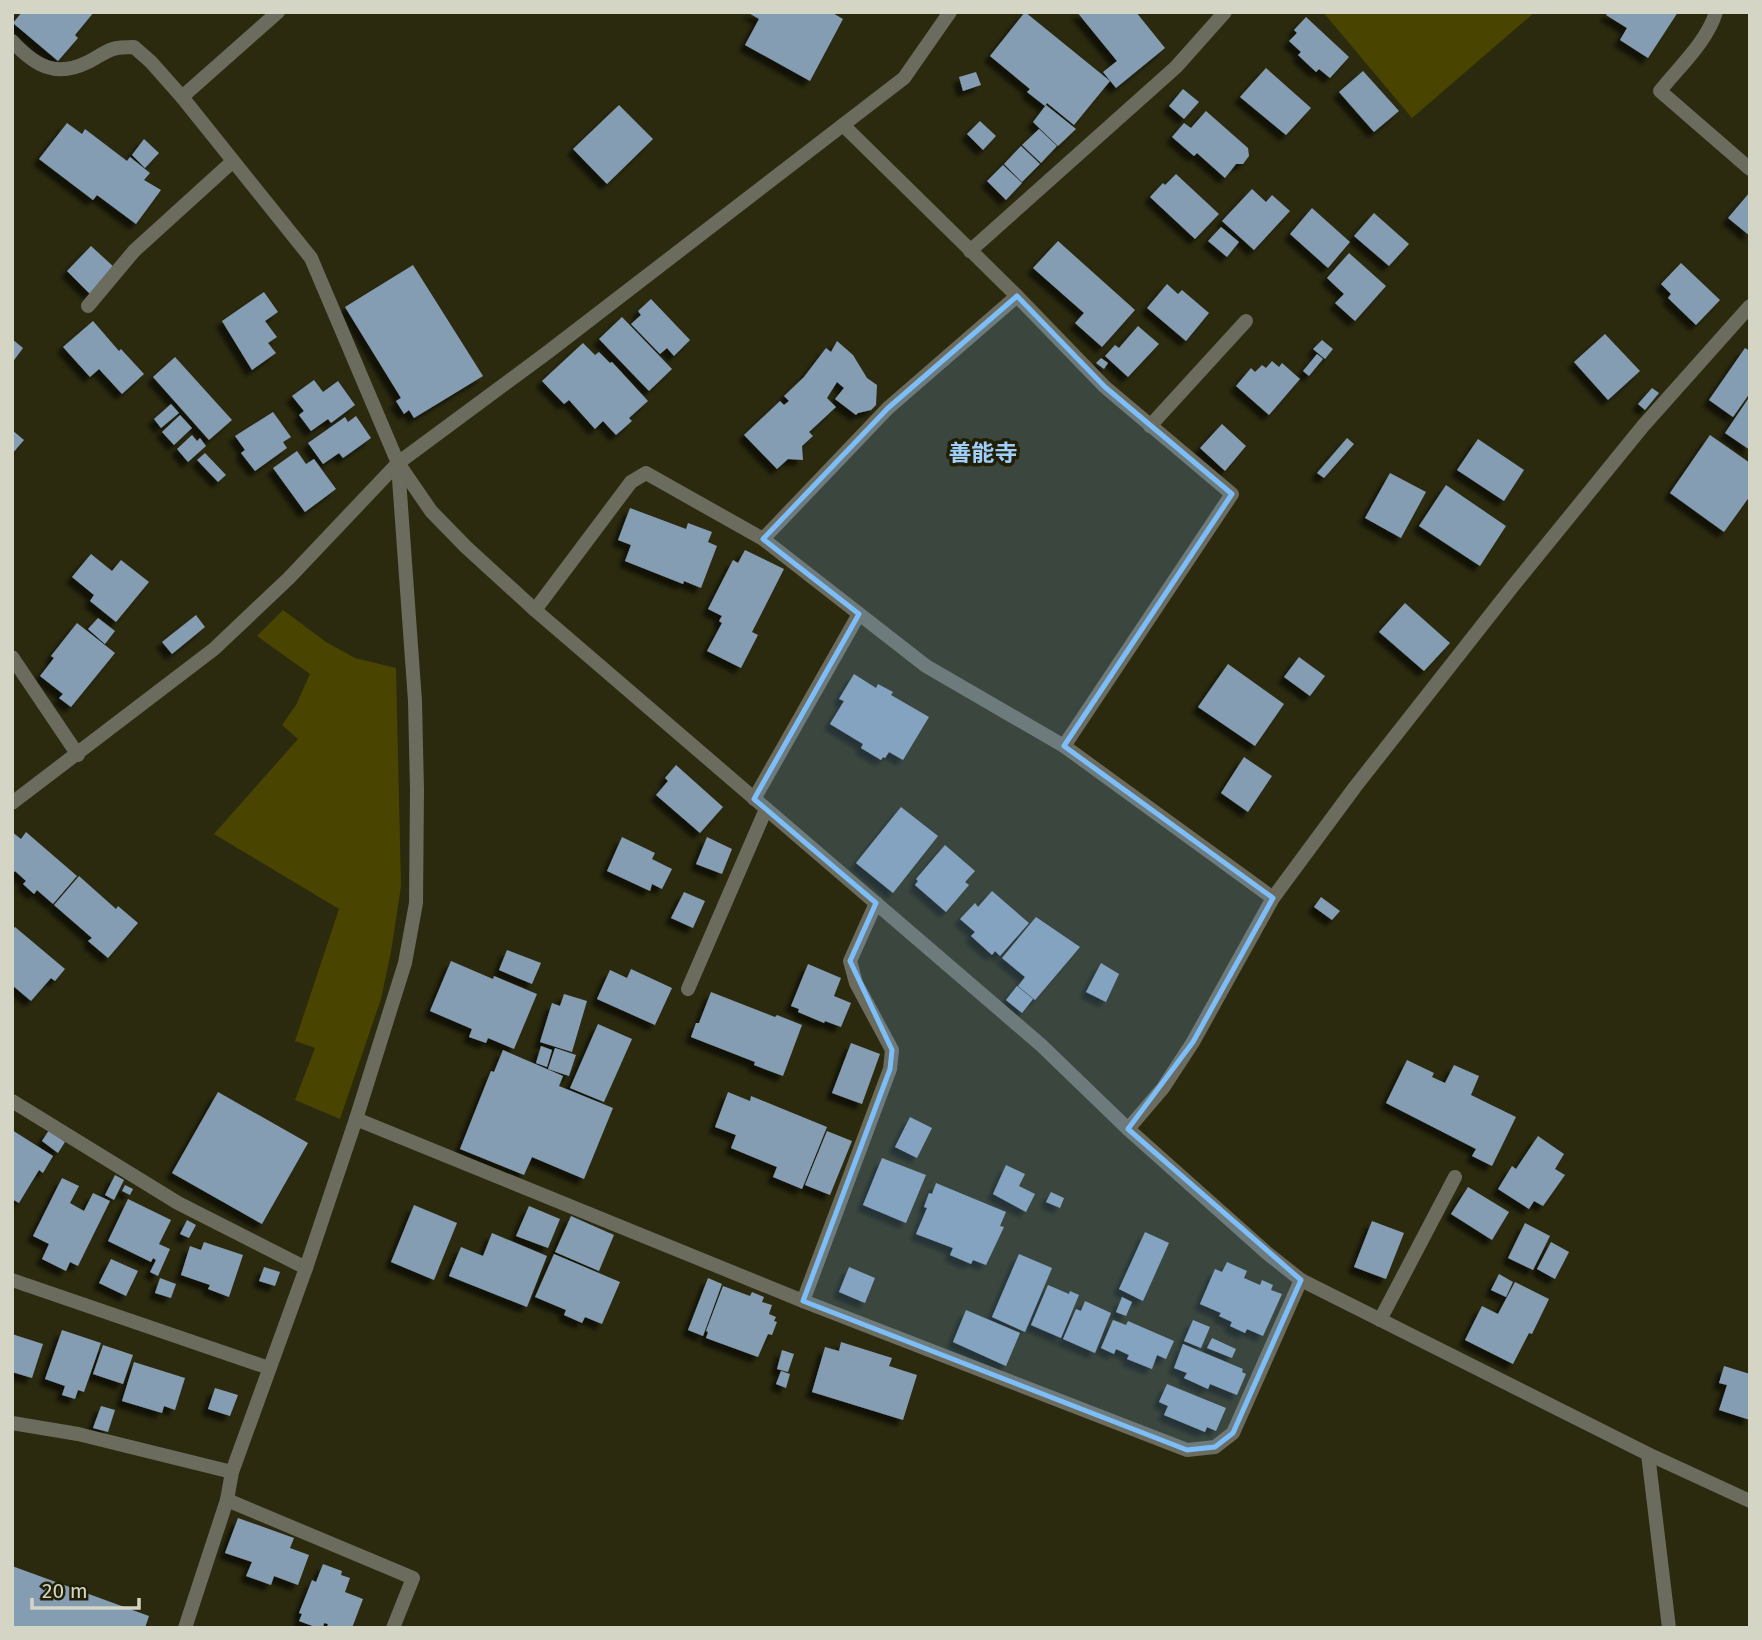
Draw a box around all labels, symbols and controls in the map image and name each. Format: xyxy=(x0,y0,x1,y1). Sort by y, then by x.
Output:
district label: 善能寺 xyxy=(949,439,1018,467)
scale bar xyxy=(32,1566,138,1610)
text: 20 m xyxy=(42,1578,88,1604)

